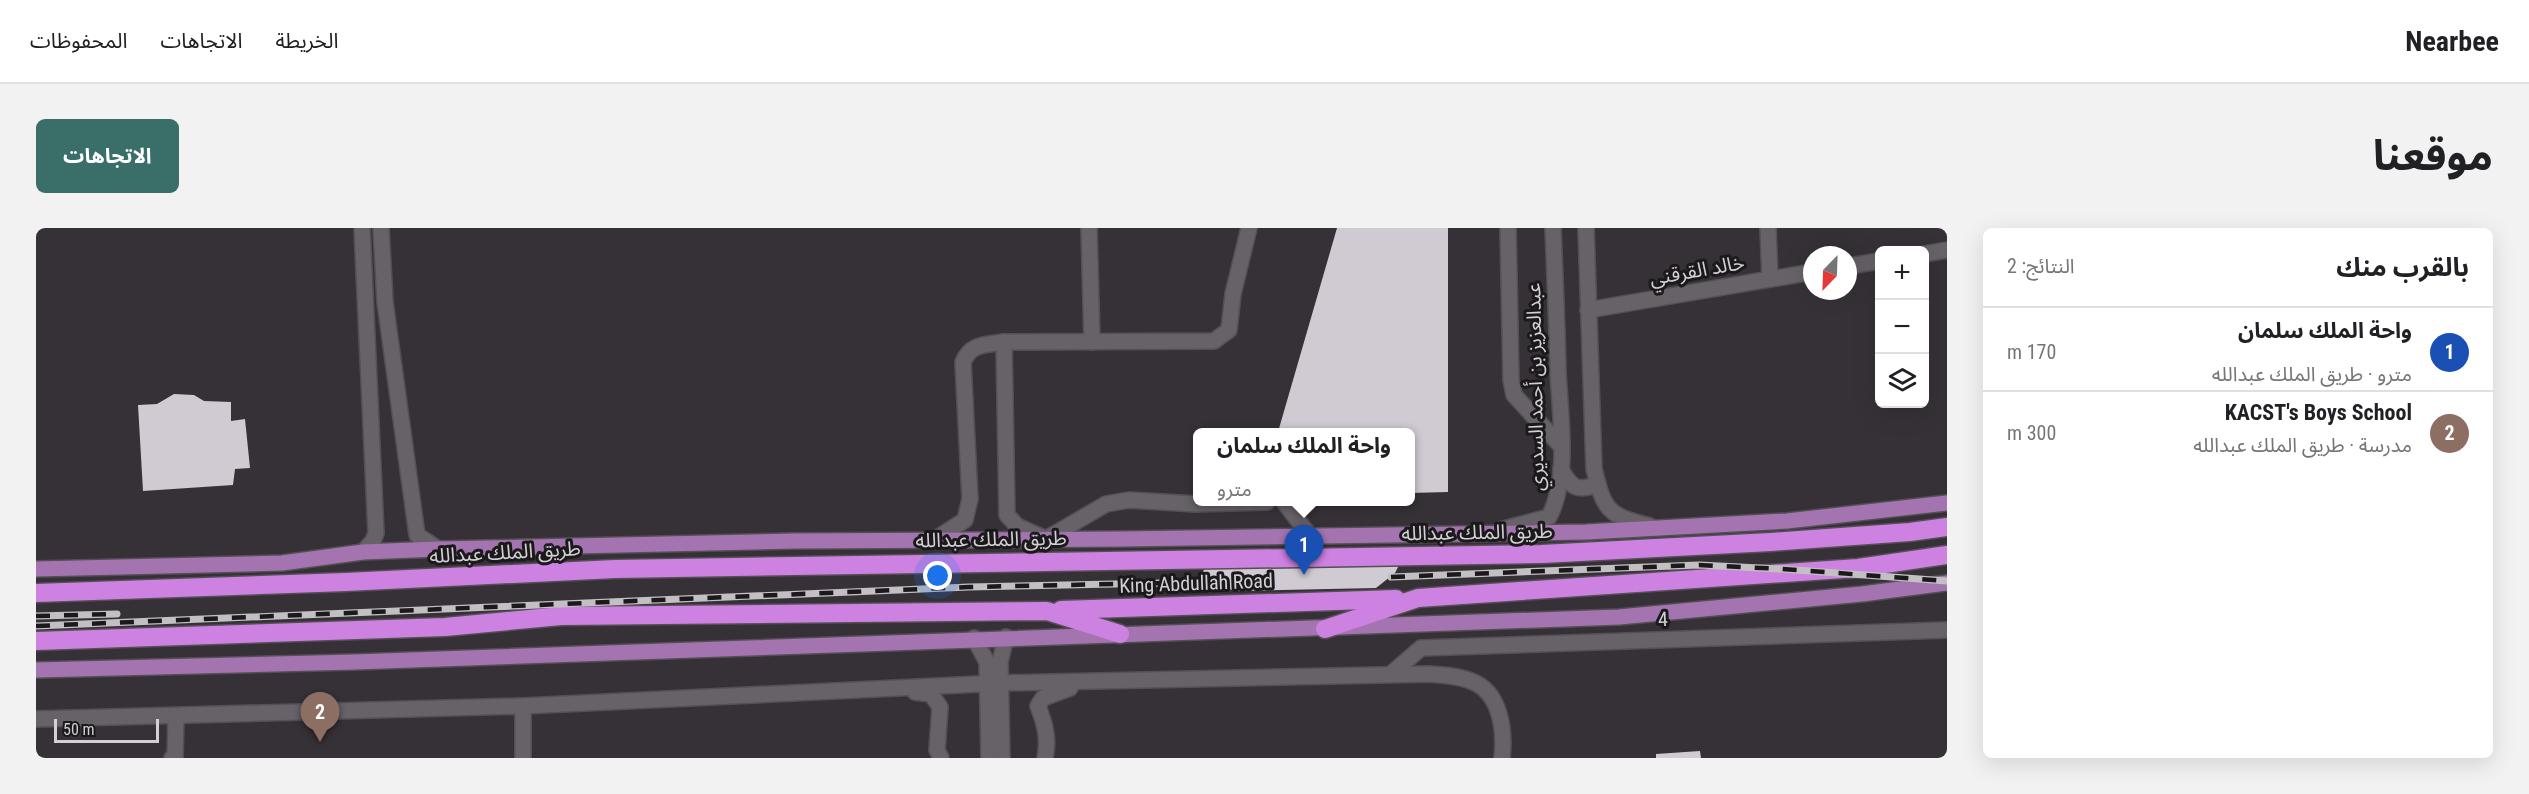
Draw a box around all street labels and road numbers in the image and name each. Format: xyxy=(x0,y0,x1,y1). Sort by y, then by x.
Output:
street label: خالد القرقني xyxy=(1648,250,1747,294)
street label: عبدالعزيز بن أحمد السديري xyxy=(1521,283,1552,491)
street label: طريق الملك عبدالله xyxy=(1401,519,1553,546)
street label: طريق الملك عبدالله xyxy=(915,526,1067,553)
street label: طريق الملك عبدالله xyxy=(429,536,581,569)
street label: King Abdullah Road xyxy=(1119,568,1273,598)
street label: 4 xyxy=(1658,607,1668,631)

